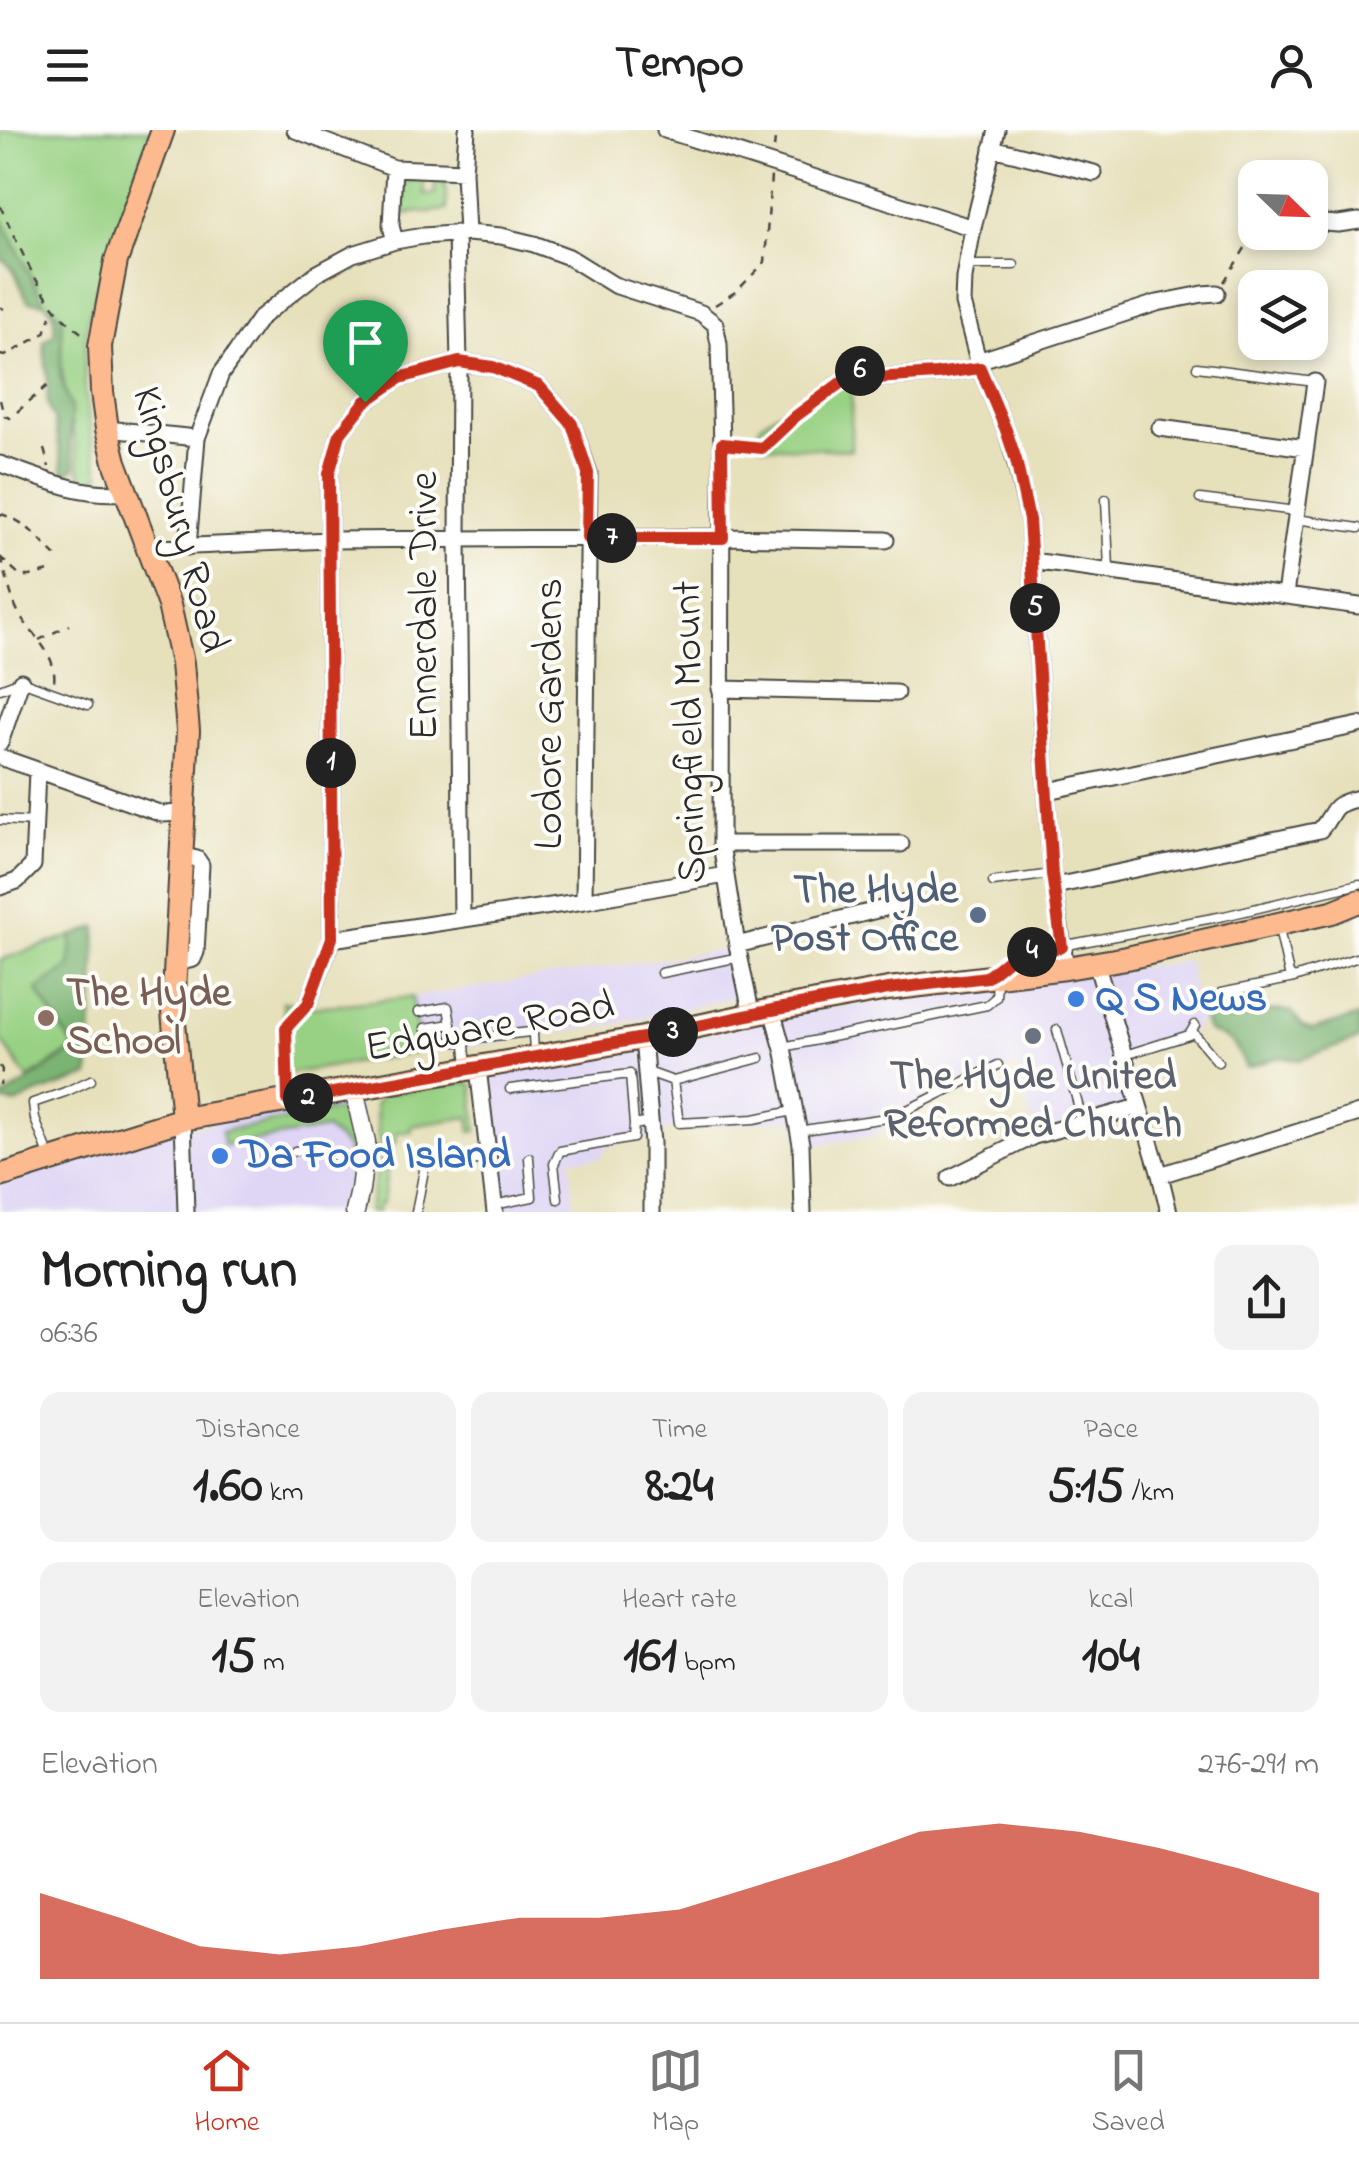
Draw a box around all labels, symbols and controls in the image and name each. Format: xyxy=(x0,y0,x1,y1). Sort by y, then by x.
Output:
text: Tempo xyxy=(615,32,744,98)
icon: menu xyxy=(40,38,95,93)
icon: person xyxy=(1264,38,1319,93)
north arrow xyxy=(1238,160,1328,250)
map controls xyxy=(1238,160,1328,360)
button: layers xyxy=(1238,270,1328,360)
pin xyxy=(323,300,408,403)
icon: arrive xyxy=(338,315,393,370)
pin: 6 xyxy=(835,346,885,396)
text: 6 xyxy=(854,350,866,391)
street label: Kingsbury Road xyxy=(114,380,244,660)
street label: Ennerdale Drive xyxy=(395,471,456,741)
pin: 7 xyxy=(587,513,637,563)
text: 7 xyxy=(606,517,618,558)
street label: Lodore Gardens xyxy=(520,578,581,850)
street label: Springfield Mount xyxy=(658,580,724,884)
pin: 5 xyxy=(1010,583,1060,633)
text: 5 xyxy=(1027,587,1043,628)
pin: 1 xyxy=(306,738,356,788)
text: 1 xyxy=(327,742,335,783)
place label: The Hyde Post Office xyxy=(771,861,959,970)
marker: The Hyde Post Office xyxy=(967,904,989,926)
pin: 4 xyxy=(1007,927,1057,977)
text: 4 xyxy=(1026,931,1038,972)
place label: The Hyde School xyxy=(66,964,232,1073)
place label: Q S News xyxy=(1096,969,1267,1030)
street label: Edgware Road xyxy=(361,976,619,1080)
marker: Q S News xyxy=(1065,988,1087,1010)
marker: The Hyde School xyxy=(35,1007,57,1029)
pin: 3 xyxy=(648,1007,698,1057)
text: 3 xyxy=(667,1011,679,1052)
marker: The Hyde United Reformed Church xyxy=(1022,1025,1044,1047)
place label: The Hyde United Reformed Church xyxy=(884,1047,1182,1156)
pin: 2 xyxy=(283,1073,333,1123)
text: 2 xyxy=(301,1077,315,1118)
place label: Da Food Island xyxy=(238,1126,511,1187)
marker: Da Food Island xyxy=(209,1145,231,1167)
text: Morning run xyxy=(40,1233,297,1313)
button: share xyxy=(1214,1245,1319,1350)
text: 06:36 xyxy=(40,1311,98,1358)
text: Distance xyxy=(197,1410,300,1451)
text: Time xyxy=(652,1410,707,1451)
text: Pace xyxy=(1084,1410,1138,1451)
text: 1.60 xyxy=(193,1451,263,1524)
text: 8:24 xyxy=(645,1451,714,1524)
text: 5:15 xyxy=(1047,1451,1125,1524)
text: km xyxy=(263,1473,304,1514)
text: /km xyxy=(1125,1473,1174,1514)
text: Elevation xyxy=(197,1580,300,1621)
text: Heart rate xyxy=(622,1580,737,1621)
text: kcal xyxy=(1089,1580,1133,1621)
text: 15 xyxy=(212,1621,256,1694)
text: 161 xyxy=(623,1621,677,1694)
text: 104 xyxy=(1082,1621,1140,1694)
text: m xyxy=(256,1643,285,1684)
text: bpm xyxy=(677,1643,736,1684)
text: Elevation xyxy=(40,1742,158,1789)
text: 276–291 m xyxy=(1198,1742,1319,1789)
tab: Home xyxy=(194,2043,259,2144)
tab: Map xyxy=(648,2043,703,2144)
tab: Saved xyxy=(1092,2043,1165,2144)

